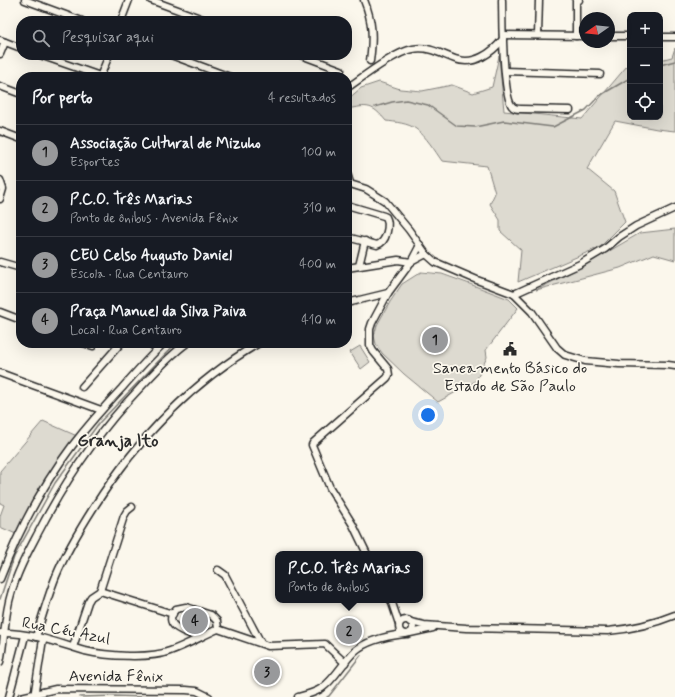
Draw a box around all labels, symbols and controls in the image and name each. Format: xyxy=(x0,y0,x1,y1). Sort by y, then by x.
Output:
north arrow xyxy=(579,12,615,48)
map controls xyxy=(627,12,663,120)
button: + xyxy=(627,12,663,48)
search box xyxy=(16,16,352,60)
icon: search xyxy=(30,27,52,49)
text: Pesquisar aqui xyxy=(62,28,154,48)
button: − xyxy=(627,48,663,84)
button: locate xyxy=(627,84,663,120)
text: Por perto xyxy=(32,87,93,109)
text: 4 resultados xyxy=(268,90,336,107)
text: Associação Cultural de Mizuho xyxy=(70,134,261,154)
text: 1 xyxy=(42,144,48,161)
text: 100 m xyxy=(301,144,336,161)
text: Esportes xyxy=(70,154,120,171)
text: P.C.O. Três Marias xyxy=(70,190,192,210)
text: 2 xyxy=(42,200,48,217)
text: 310 m xyxy=(303,200,336,217)
text: Ponto de ônibus · Avenida Fênix xyxy=(70,210,238,227)
text: CEU Celso Augusto Daniel xyxy=(70,246,232,266)
text: 3 xyxy=(42,256,48,273)
text: 400 m xyxy=(299,256,336,273)
text: Escola · Rua Centauro xyxy=(70,266,188,283)
text: Praça Manuel da Silva Paiva xyxy=(70,302,247,322)
text: 4 xyxy=(41,312,49,329)
text: 410 m xyxy=(301,312,336,329)
text: Local · Rua Centauro xyxy=(70,322,182,339)
pin: 1 xyxy=(422,325,448,355)
public building icon: Saneamento Básico do Estado de São Paulo xyxy=(502,341,518,357)
place label: Saneamento Básico do Estado de São Paulo xyxy=(433,358,587,397)
your location xyxy=(418,405,438,425)
district label: Granja Ito xyxy=(78,430,158,452)
popup xyxy=(275,551,423,603)
text: P.C.O. Três Marias xyxy=(288,559,410,579)
text: Ponto de ônibus xyxy=(288,579,369,596)
pin: 4 xyxy=(182,606,208,636)
street label: Rua Céu Azul xyxy=(20,612,112,650)
pin: 2 xyxy=(336,616,362,646)
pin: 3 xyxy=(254,657,280,687)
street label: Avenida Fênix xyxy=(69,666,163,687)

